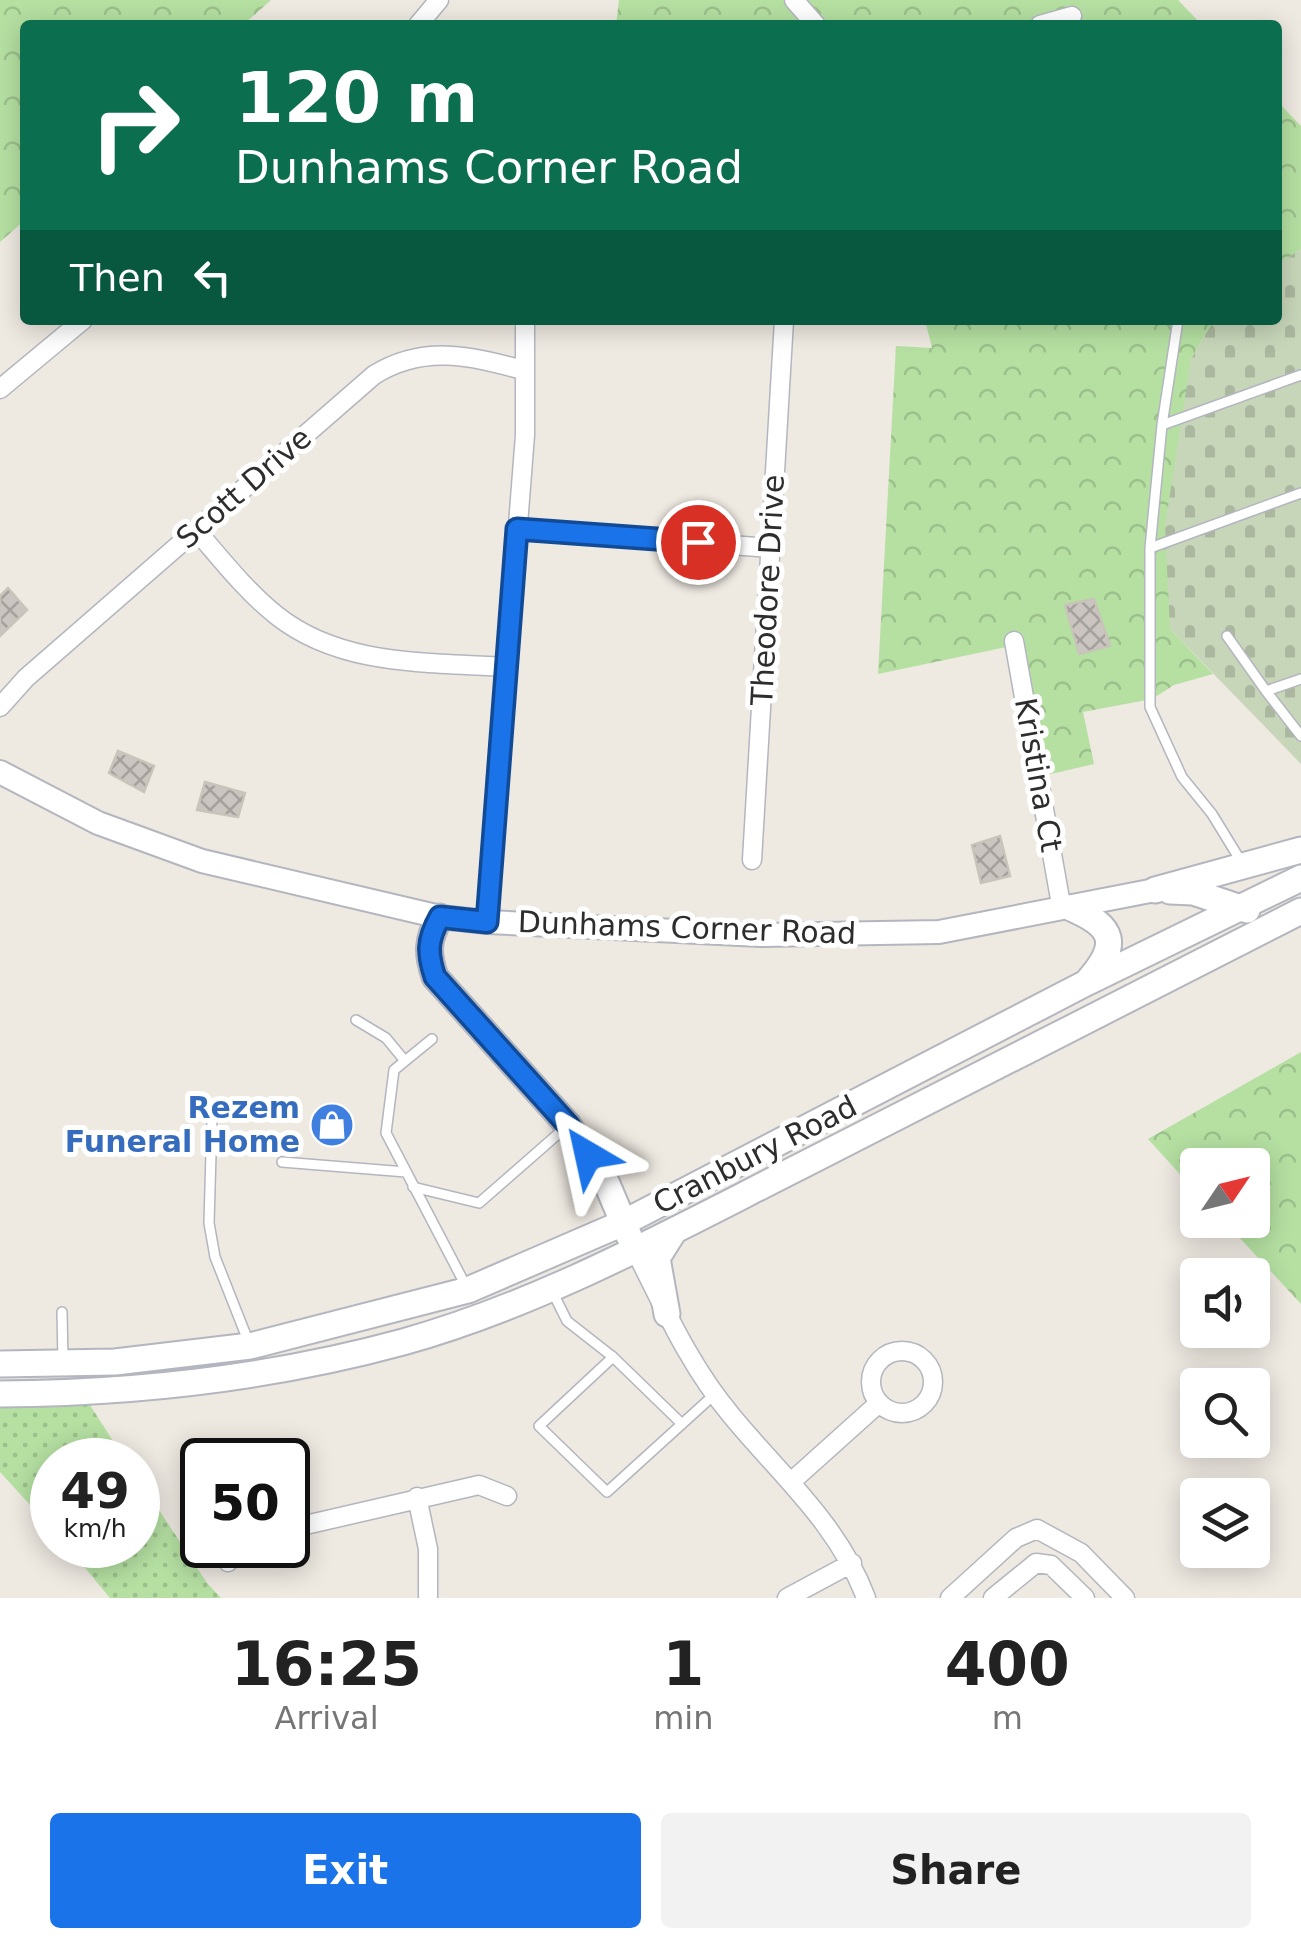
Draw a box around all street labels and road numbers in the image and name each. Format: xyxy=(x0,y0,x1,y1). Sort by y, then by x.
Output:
street label: Scott Drive xyxy=(169,420,318,556)
street label: Theodore Drive xyxy=(744,474,791,707)
street label: Kristina Ct xyxy=(1008,695,1069,855)
street label: Dunhams Corner Road xyxy=(517,904,857,951)
street label: Cranbury Road xyxy=(647,1088,862,1221)

